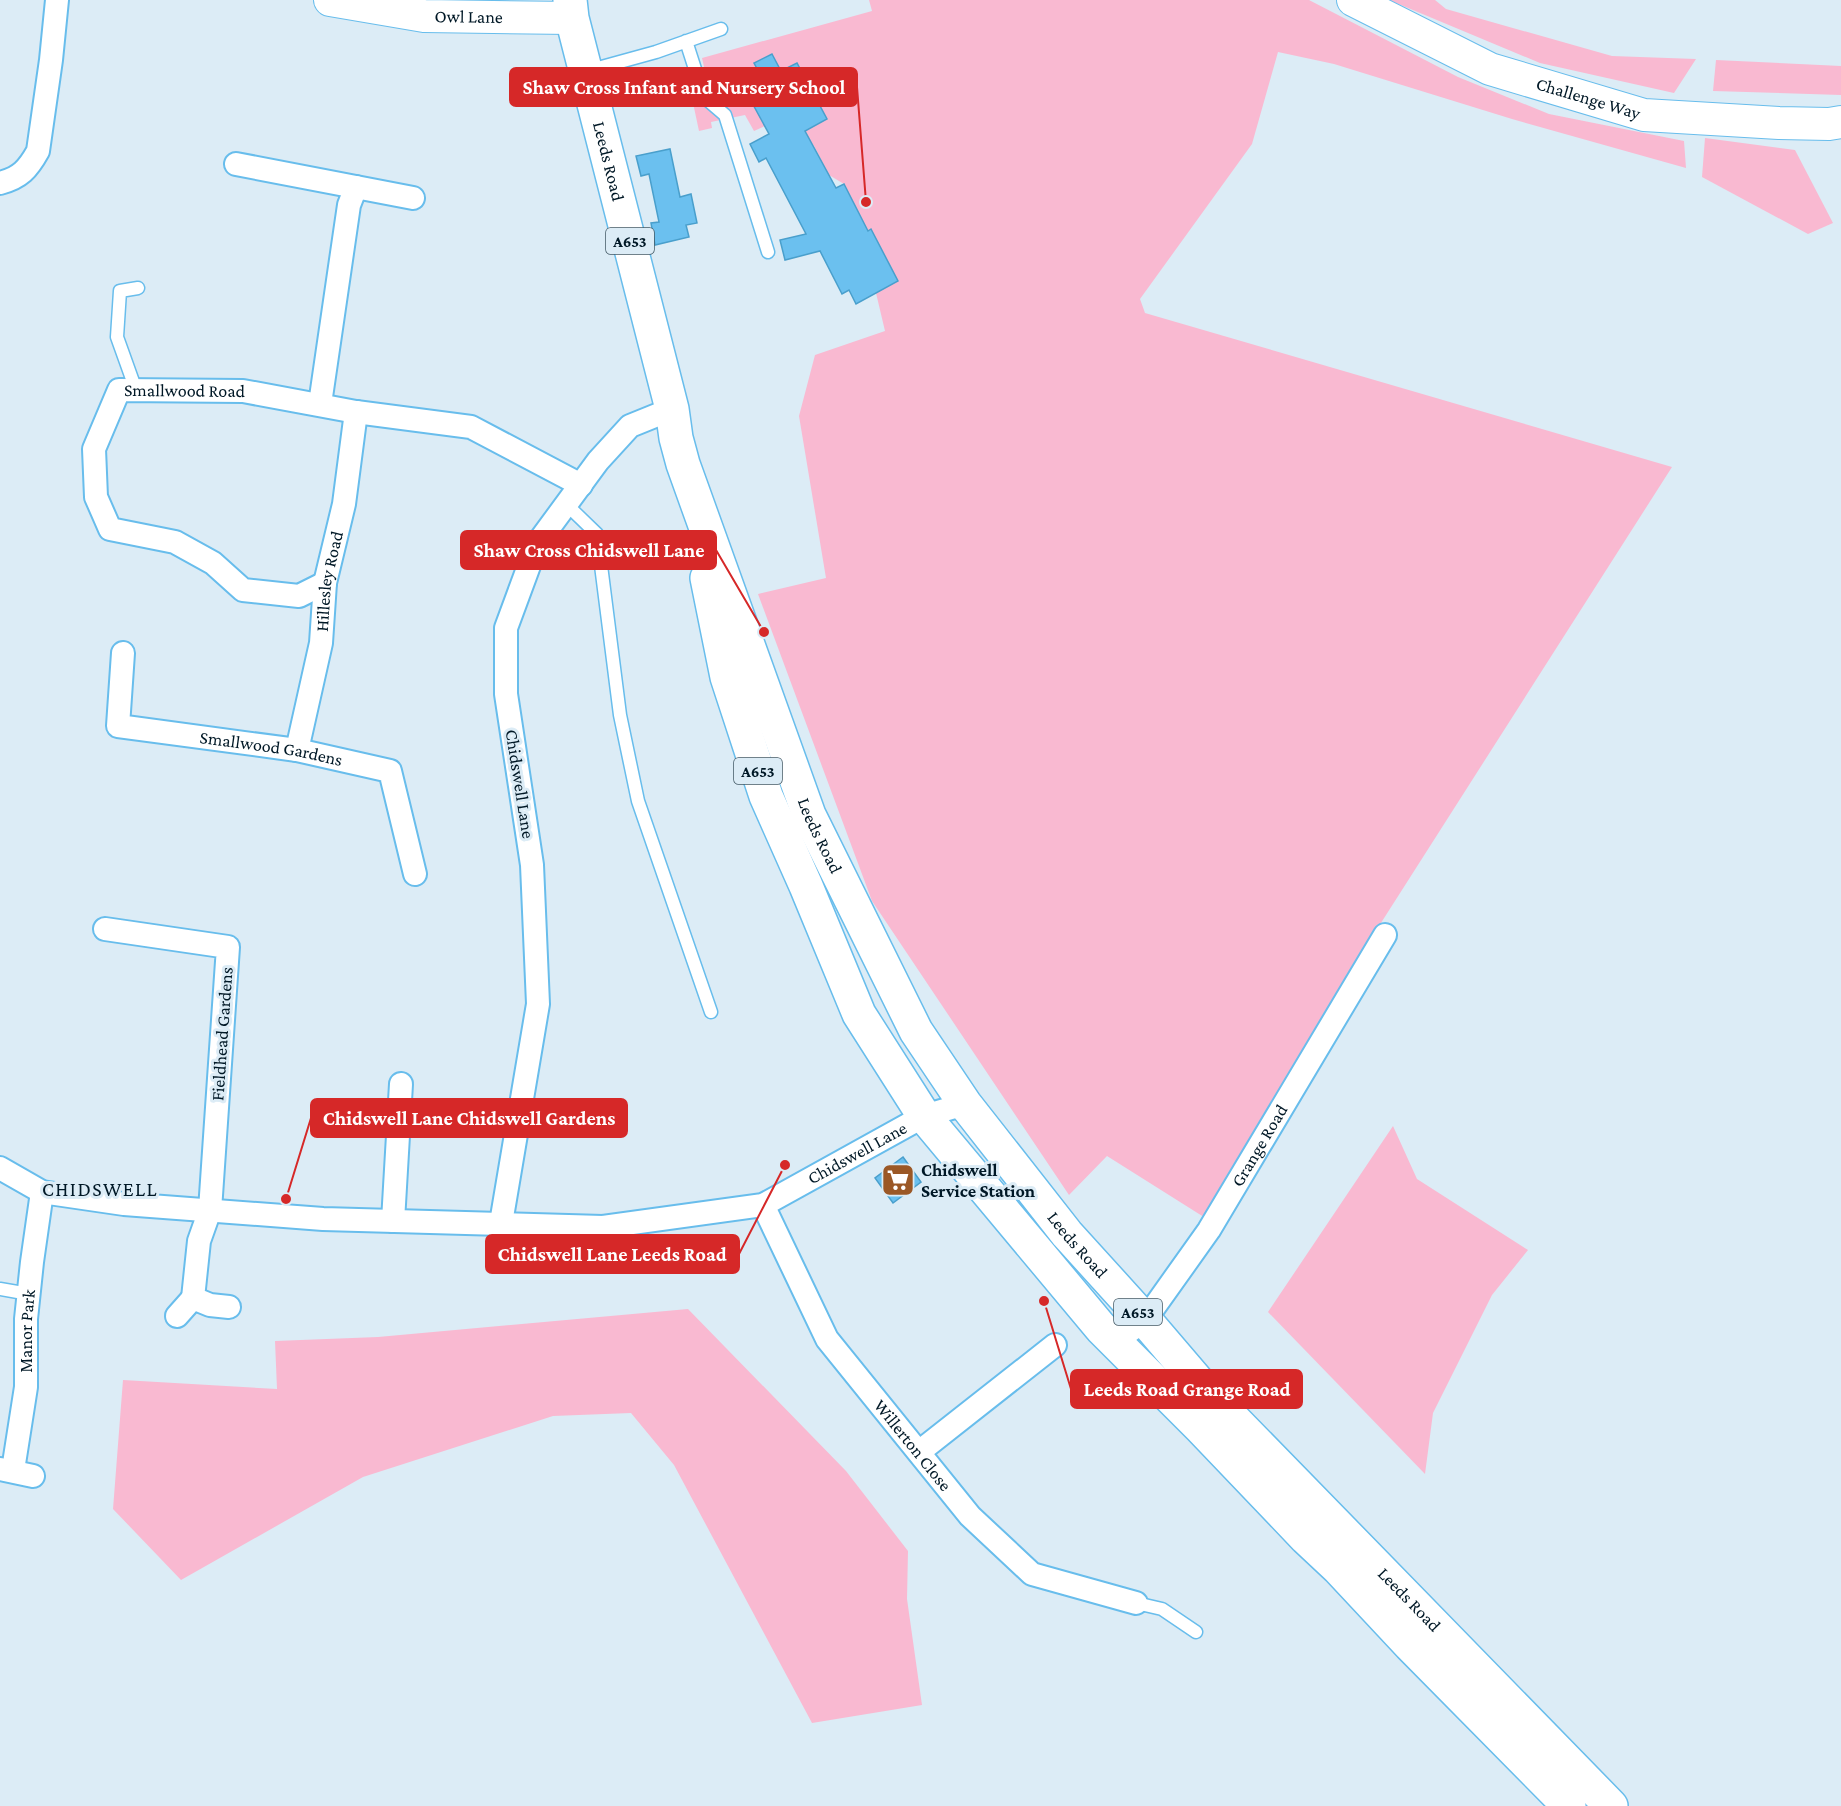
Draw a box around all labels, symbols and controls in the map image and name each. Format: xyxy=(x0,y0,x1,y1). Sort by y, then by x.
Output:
street label: Owl Lane xyxy=(434,6,503,27)
callout: Shaw Cross Infant and Nursery School xyxy=(510,68,857,106)
street label: Challenge Way xyxy=(1534,73,1644,124)
text: Shaw Cross Infant and Nursery School xyxy=(523,76,846,98)
street label: Leeds Road xyxy=(589,119,629,204)
road number: A653 xyxy=(606,228,654,254)
street label: Smallwood Road xyxy=(124,380,246,401)
street label: Hillesley Road xyxy=(312,529,347,632)
callout: Shaw Cross Chidswell Lane xyxy=(461,531,716,569)
text: Shaw Cross Chidswell Lane xyxy=(473,539,705,561)
street label: Smallwood Gardens xyxy=(199,727,345,770)
street label: Chidswell Lane xyxy=(502,728,539,840)
road number: A653 xyxy=(734,758,782,784)
street label: Leeds Road xyxy=(794,795,847,877)
street label: Fieldhead Gardens xyxy=(207,966,237,1102)
callout: Chidswell Lane Chidswell Gardens xyxy=(311,1099,627,1137)
street label: Grange Road xyxy=(1227,1100,1292,1190)
text: Chidswell Lane Chidswell Gardens xyxy=(323,1107,615,1129)
street label: Chidswell Lane xyxy=(804,1117,910,1188)
place label: Chidswell Service Station xyxy=(921,1160,1036,1201)
supermarket icon: Chidswell Service Station xyxy=(880,1162,916,1198)
district label: CHIDSWELL xyxy=(42,1178,158,1200)
street label: Leeds Road xyxy=(1043,1208,1112,1282)
callout: Chidswell Lane Leeds Road xyxy=(486,1235,739,1273)
text: Chidswell Lane Leeds Road xyxy=(497,1243,727,1265)
street label: Manor Park xyxy=(16,1288,39,1373)
road number: A653 xyxy=(1114,1299,1162,1325)
callout: Leeds Road Grange Road xyxy=(1071,1370,1302,1408)
text: Leeds Road Grange Road xyxy=(1084,1378,1291,1400)
street label: Willerton Close xyxy=(870,1395,956,1495)
street label: Leeds Road xyxy=(1374,1563,1445,1636)

